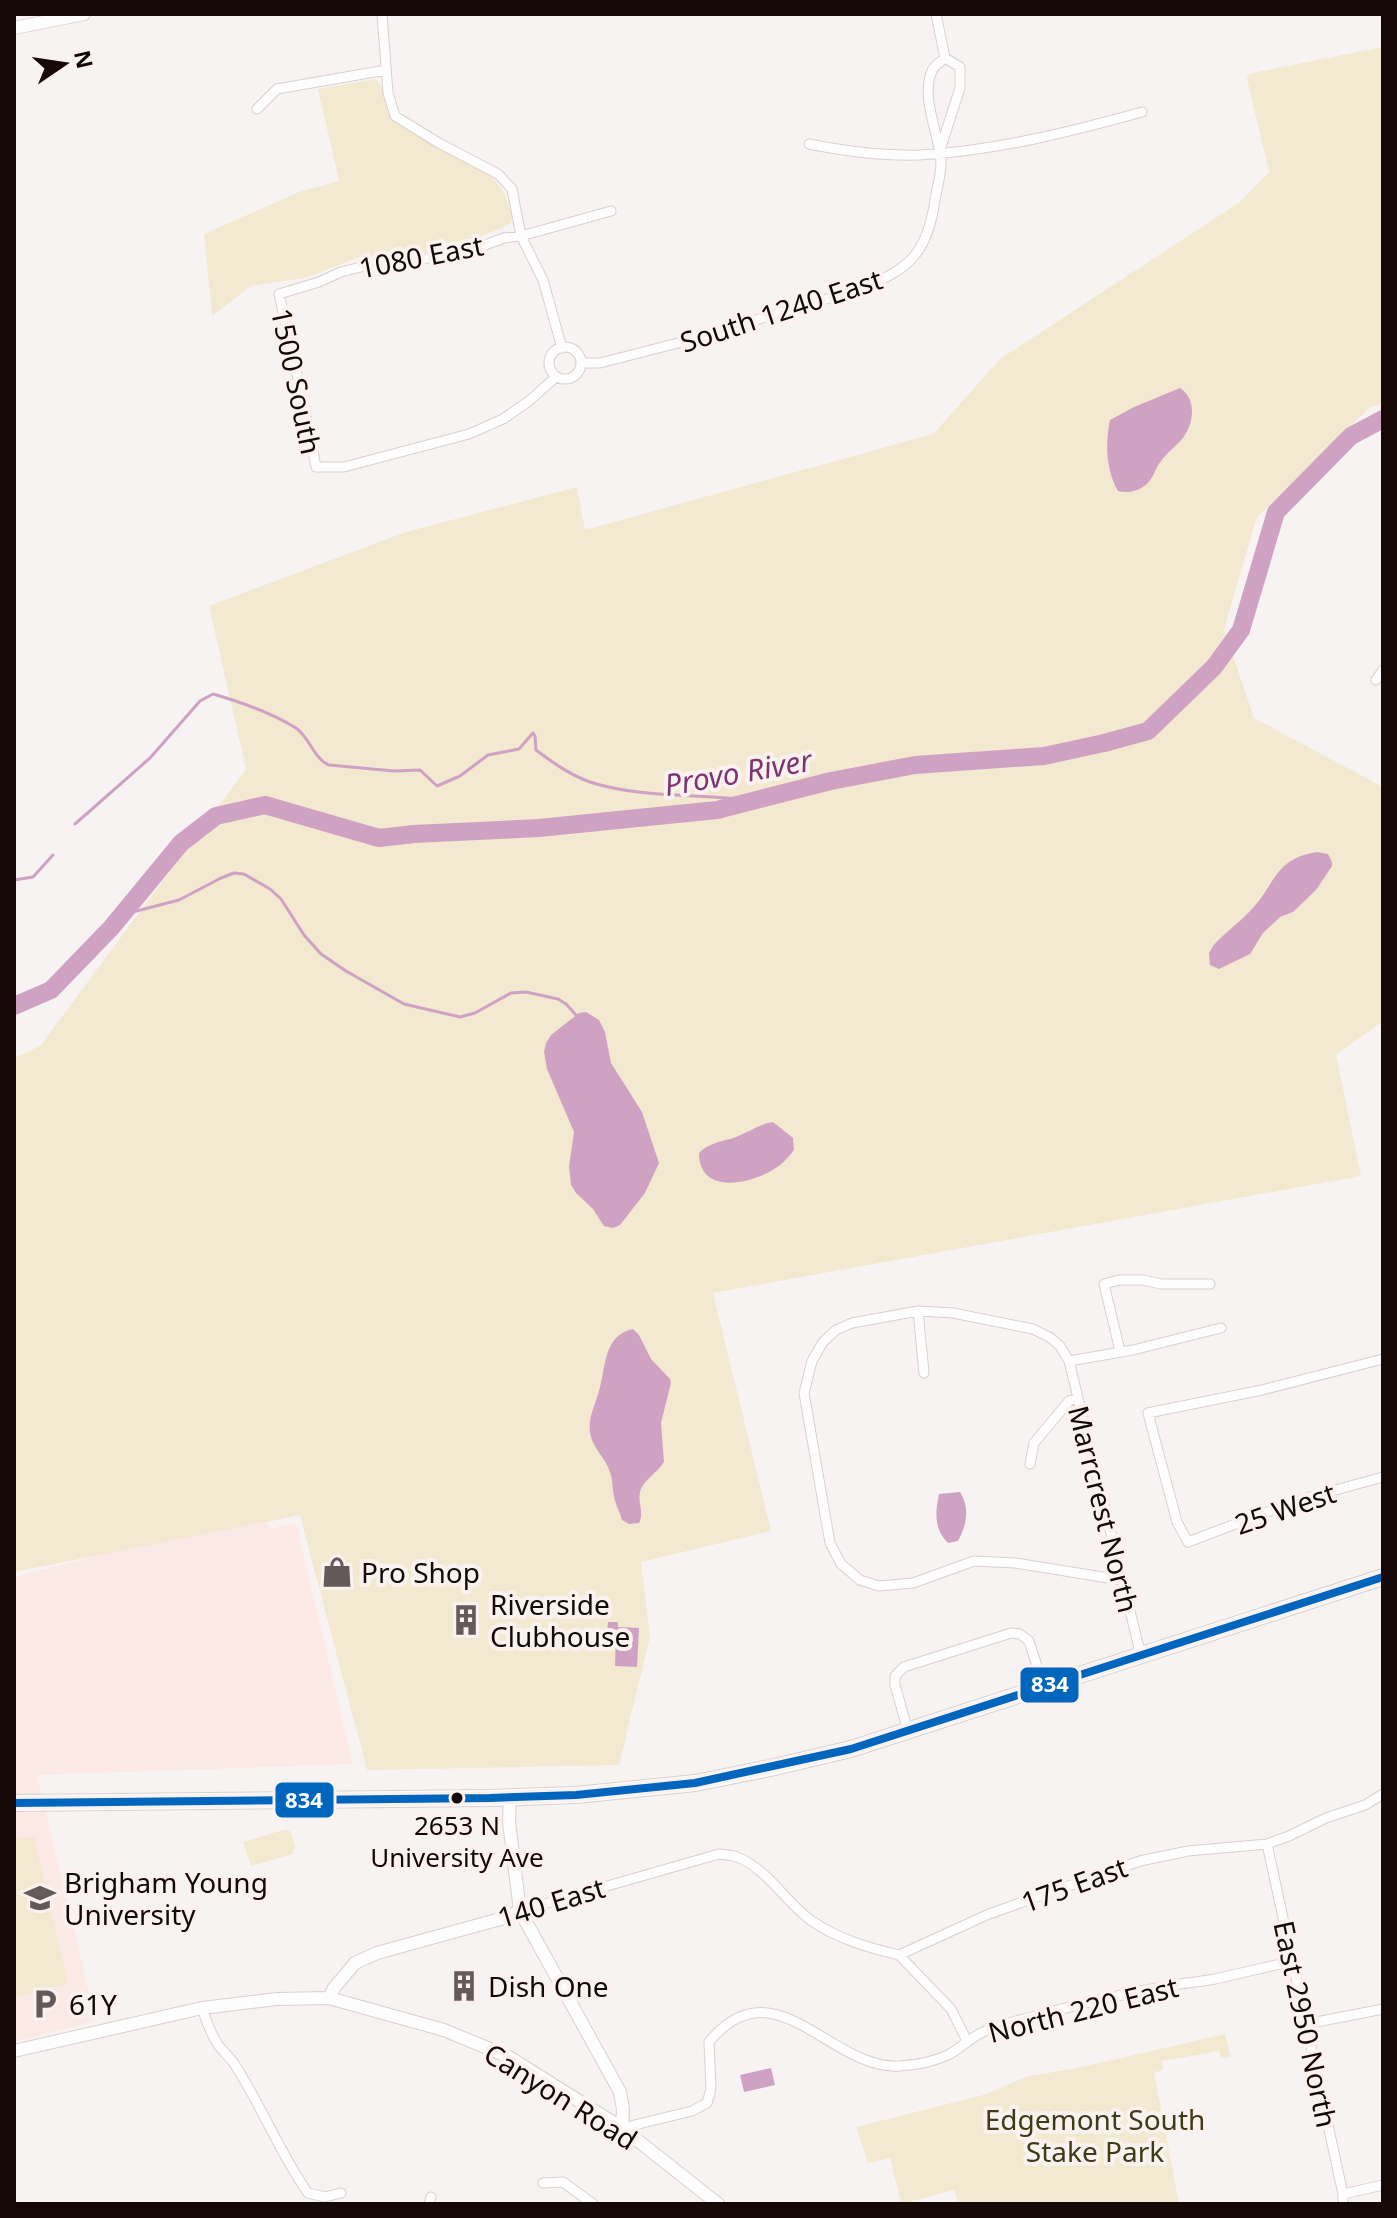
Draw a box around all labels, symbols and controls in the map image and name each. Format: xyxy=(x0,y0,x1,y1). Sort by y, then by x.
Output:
north arrow xyxy=(24,24,104,104)
text: N xyxy=(68,47,101,71)
street label: 1080 East xyxy=(355,225,487,287)
street label: South 1240 East xyxy=(675,259,887,361)
street label: 1500 South xyxy=(263,304,331,458)
water label: Provo River xyxy=(661,739,816,805)
street label: Marrcrest North xyxy=(1060,1402,1148,1616)
street label: 25 West xyxy=(1230,1473,1340,1543)
place label: Pro Shop xyxy=(361,1553,480,1591)
shop icon: Pro Shop xyxy=(320,1555,354,1589)
place label: Riverside Clubhouse xyxy=(490,1585,630,1655)
building icon: Riverside Clubhouse xyxy=(449,1603,483,1637)
line badge: 834 xyxy=(1019,1666,1080,1704)
text: 834 xyxy=(1031,1668,1069,1698)
line badge: 834 xyxy=(274,1781,335,1819)
text: 834 xyxy=(285,1784,323,1814)
marker: 2653 N University Ave xyxy=(449,1790,465,1806)
place label: 2653 N University Ave xyxy=(370,1807,544,1875)
street label: 175 East xyxy=(1016,1847,1132,1921)
place label: Brigham Young University xyxy=(64,1863,268,1933)
street label: 140 East xyxy=(493,1868,609,1936)
school or university icon: Brigham Young University xyxy=(23,1881,57,1915)
street label: East 2950 North xyxy=(1266,1917,1346,2131)
place label: Dish One xyxy=(488,1967,609,2005)
street label: North 220 East xyxy=(984,1967,1182,2051)
building icon: Dish One xyxy=(447,1969,481,2003)
place label: 61Y xyxy=(69,1985,117,2023)
parking icon: 61Y xyxy=(28,1987,62,2021)
street label: Canyon Road xyxy=(477,2034,645,2158)
park label: Edgemont South Stake Park xyxy=(985,2100,1205,2170)

